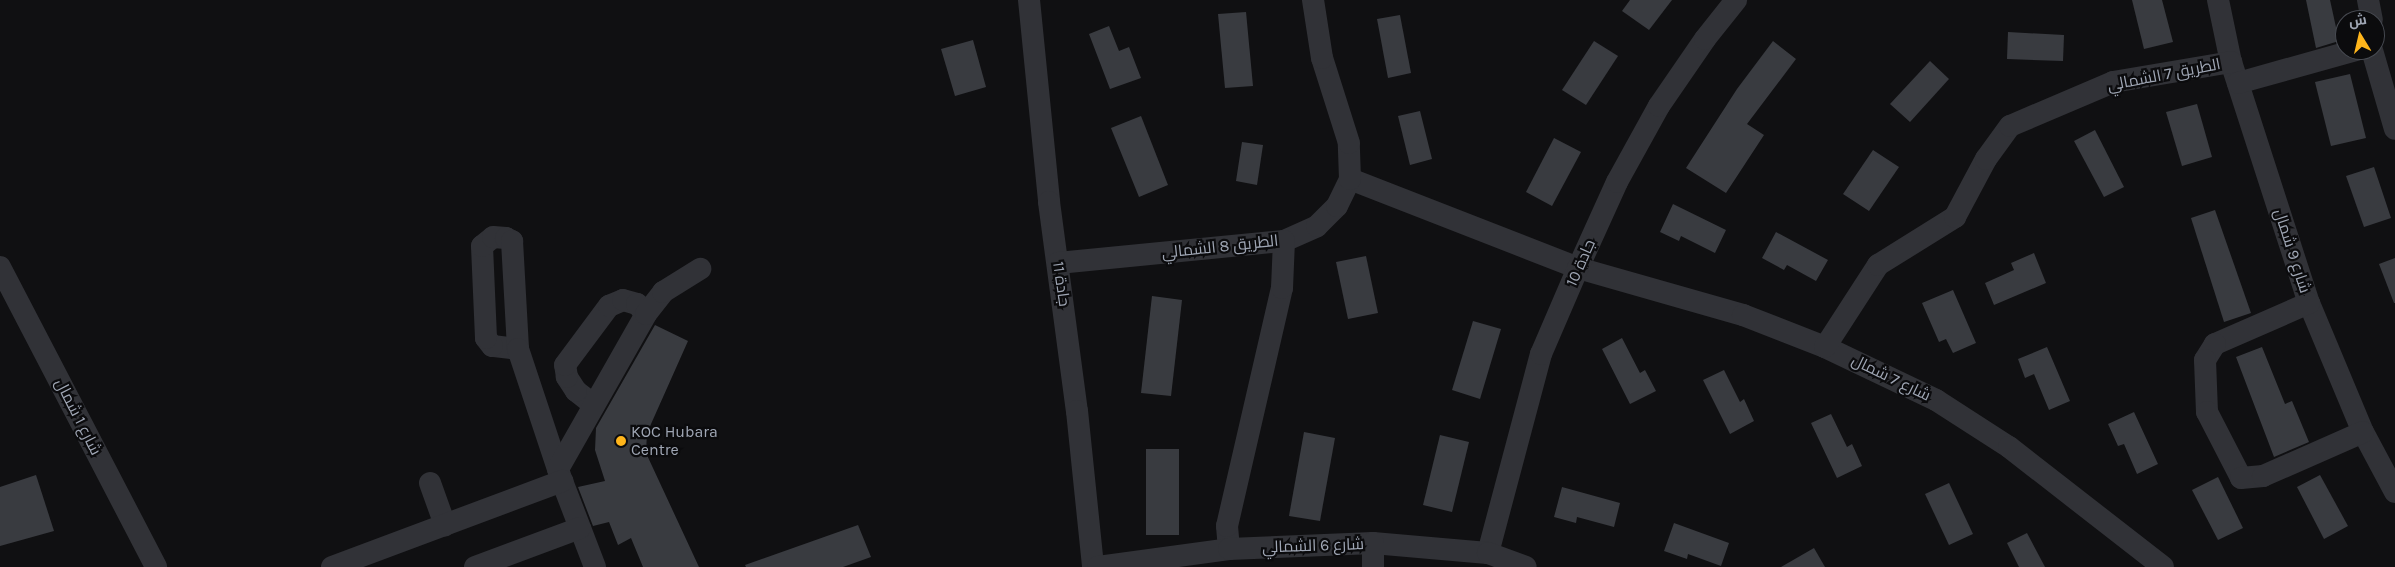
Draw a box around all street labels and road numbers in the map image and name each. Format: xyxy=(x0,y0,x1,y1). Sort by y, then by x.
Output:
street label: الطريق 7 الشمالي xyxy=(2106,55,2222,95)
street label: شارع 9 شمال xyxy=(2269,207,2315,295)
street label: الطريق 8 الشمالي xyxy=(1161,231,1279,263)
street label: جادة 10 xyxy=(1562,237,1600,289)
street label: جادة 11 xyxy=(1048,260,1074,308)
street label: شارع 7 شمال xyxy=(1848,351,1934,405)
street label: شارع 1 شمال xyxy=(51,376,105,458)
street label: شارع 6 الشمالي xyxy=(1262,535,1364,557)

